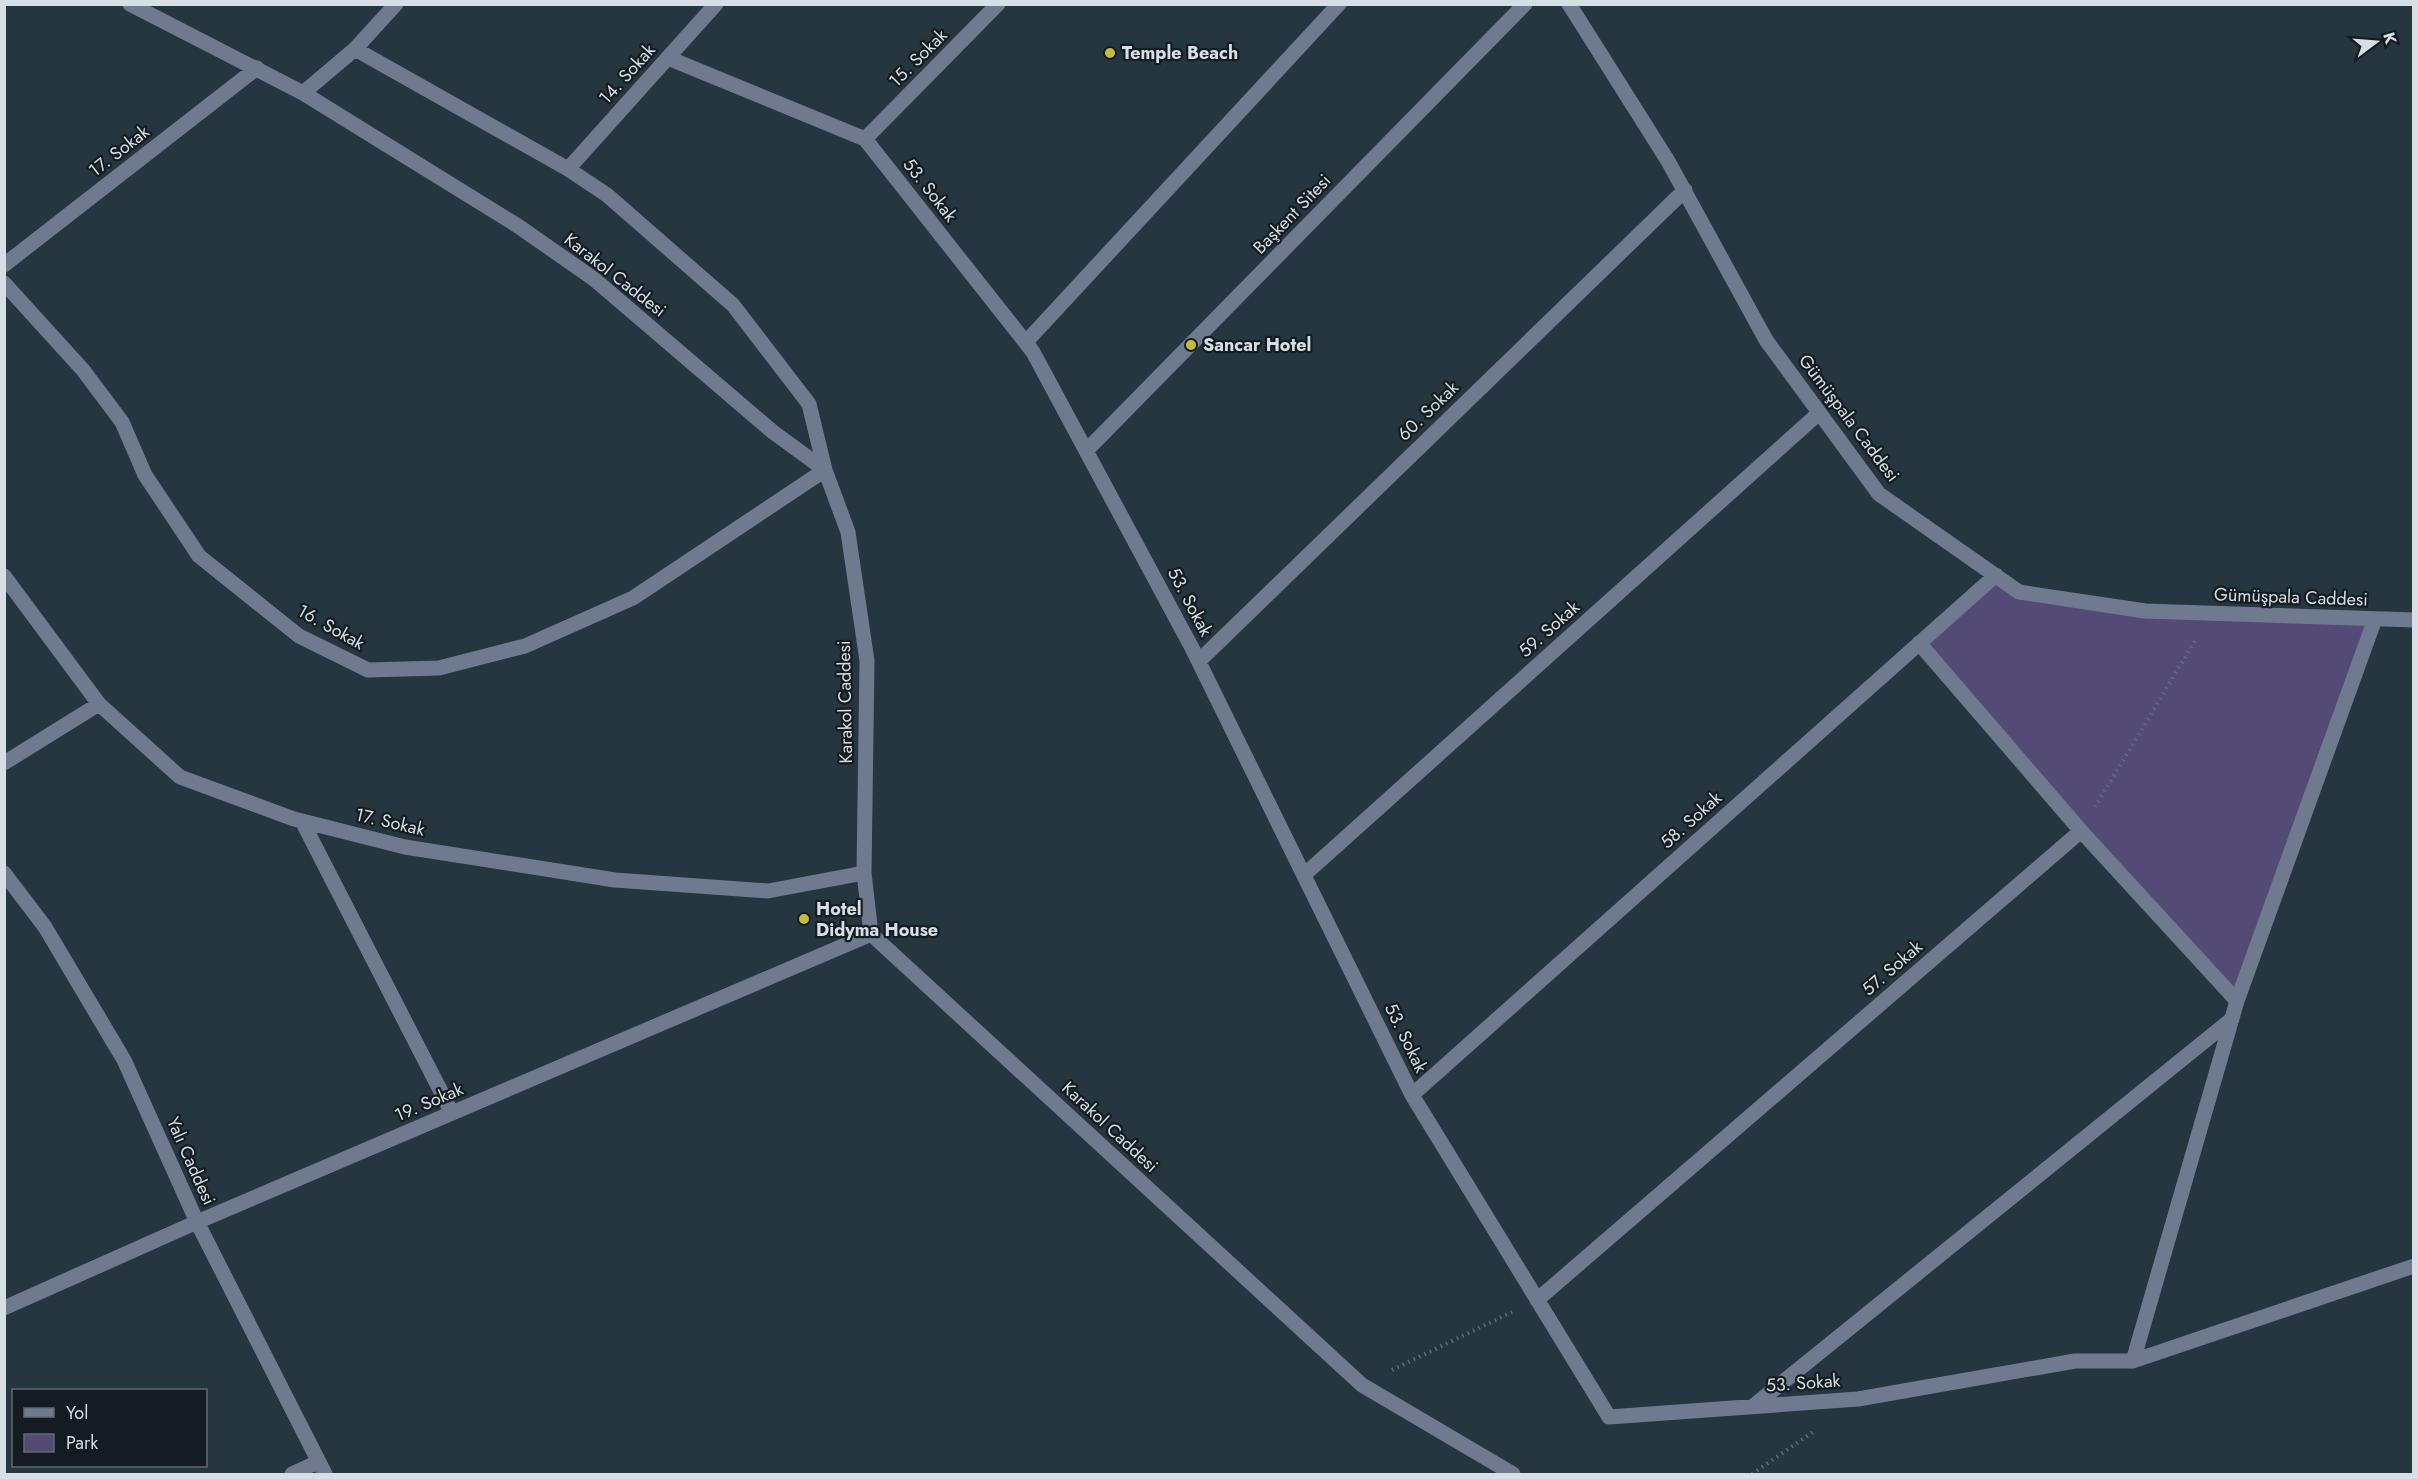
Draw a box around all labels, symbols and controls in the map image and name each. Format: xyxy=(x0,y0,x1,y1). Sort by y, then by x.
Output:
north arrow xyxy=(2346,12,2406,72)
street label: 15. Sokak xyxy=(883,23,953,93)
text: K xyxy=(2377,29,2403,47)
street label: 14. Sokak xyxy=(593,38,661,110)
place label: Temple Beach xyxy=(1122,40,1238,66)
marker: Temple Beach xyxy=(1103,46,1117,60)
street label: 17. Sokak xyxy=(83,119,155,183)
street label: 53. Sokak xyxy=(897,153,963,227)
street label: Başkent Sitesi xyxy=(1247,168,1337,260)
street label: Karakol Caddesi xyxy=(558,227,672,323)
place label: Sancar Hotel xyxy=(1203,332,1311,358)
marker: Sancar Hotel xyxy=(1184,338,1198,352)
street label: Gümüşpala Caddesi xyxy=(1792,349,1906,487)
street label: 60. Sokak xyxy=(1392,375,1464,447)
street label: 53. Sokak xyxy=(1161,563,1219,641)
street label: Gümüşpala Caddesi xyxy=(2214,581,2368,613)
street label: 59. Sokak xyxy=(1513,594,1585,664)
street label: 16. Sokak xyxy=(293,598,369,656)
street label: Karakol Caddesi xyxy=(831,640,859,764)
street label: 58. Sokak xyxy=(1655,785,1728,855)
street label: 17. Sokak xyxy=(353,801,427,843)
place label: Hotel Didyma House xyxy=(816,896,938,943)
marker: Hotel Didyma House xyxy=(797,912,811,926)
street label: 57. Sokak xyxy=(1856,934,1928,1002)
street label: 53. Sokak xyxy=(1378,999,1434,1077)
street label: Karakol Caddesi xyxy=(1056,1075,1164,1179)
street label: 19. Sokak xyxy=(391,1076,467,1128)
street label: Yalı Caddesi xyxy=(160,1113,222,1209)
street label: 53. Sokak xyxy=(1765,1367,1841,1399)
legend xyxy=(12,1389,207,1467)
text: Yol xyxy=(66,1400,88,1426)
text: Park xyxy=(66,1430,98,1456)

